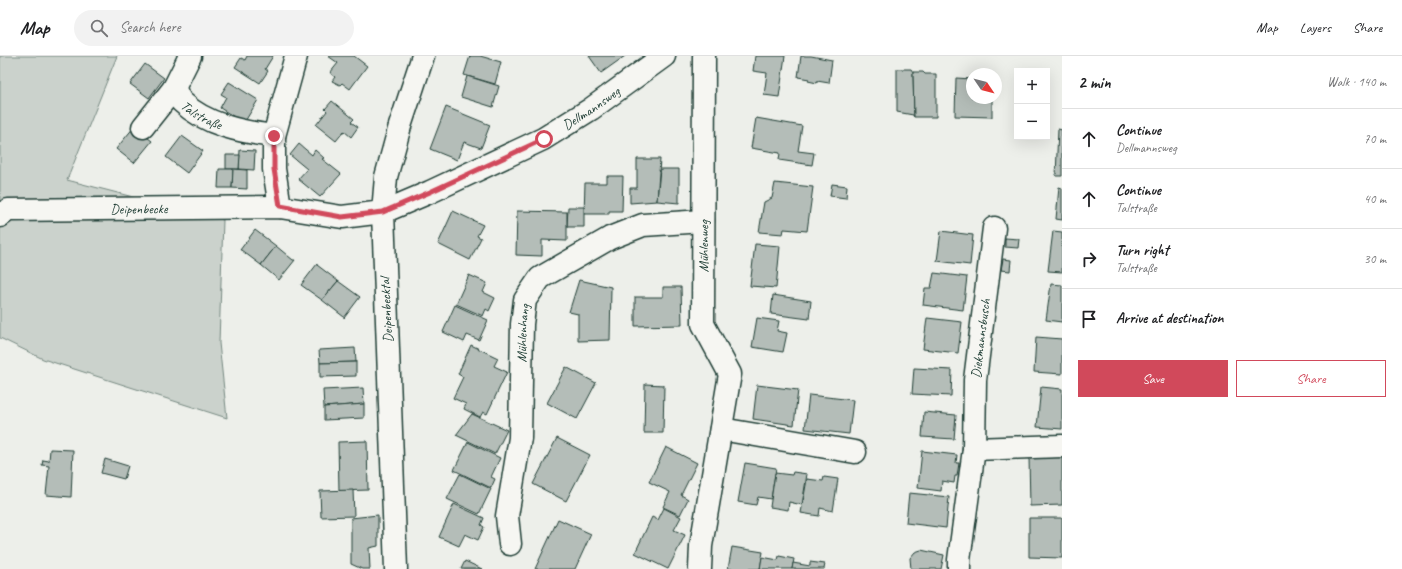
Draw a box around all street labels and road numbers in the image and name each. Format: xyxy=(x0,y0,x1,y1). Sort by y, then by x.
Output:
street label: Dellmannsweg xyxy=(559,83,624,134)
street label: Talstraße xyxy=(177,97,225,134)
street label: Deipenbecke xyxy=(110,200,169,218)
street label: Mühlenweg xyxy=(695,219,712,272)
street label: Deipenbecktal xyxy=(376,275,397,343)
street label: Diekmannsbusch xyxy=(967,297,994,379)
street label: Mühlenhang xyxy=(513,302,534,363)

